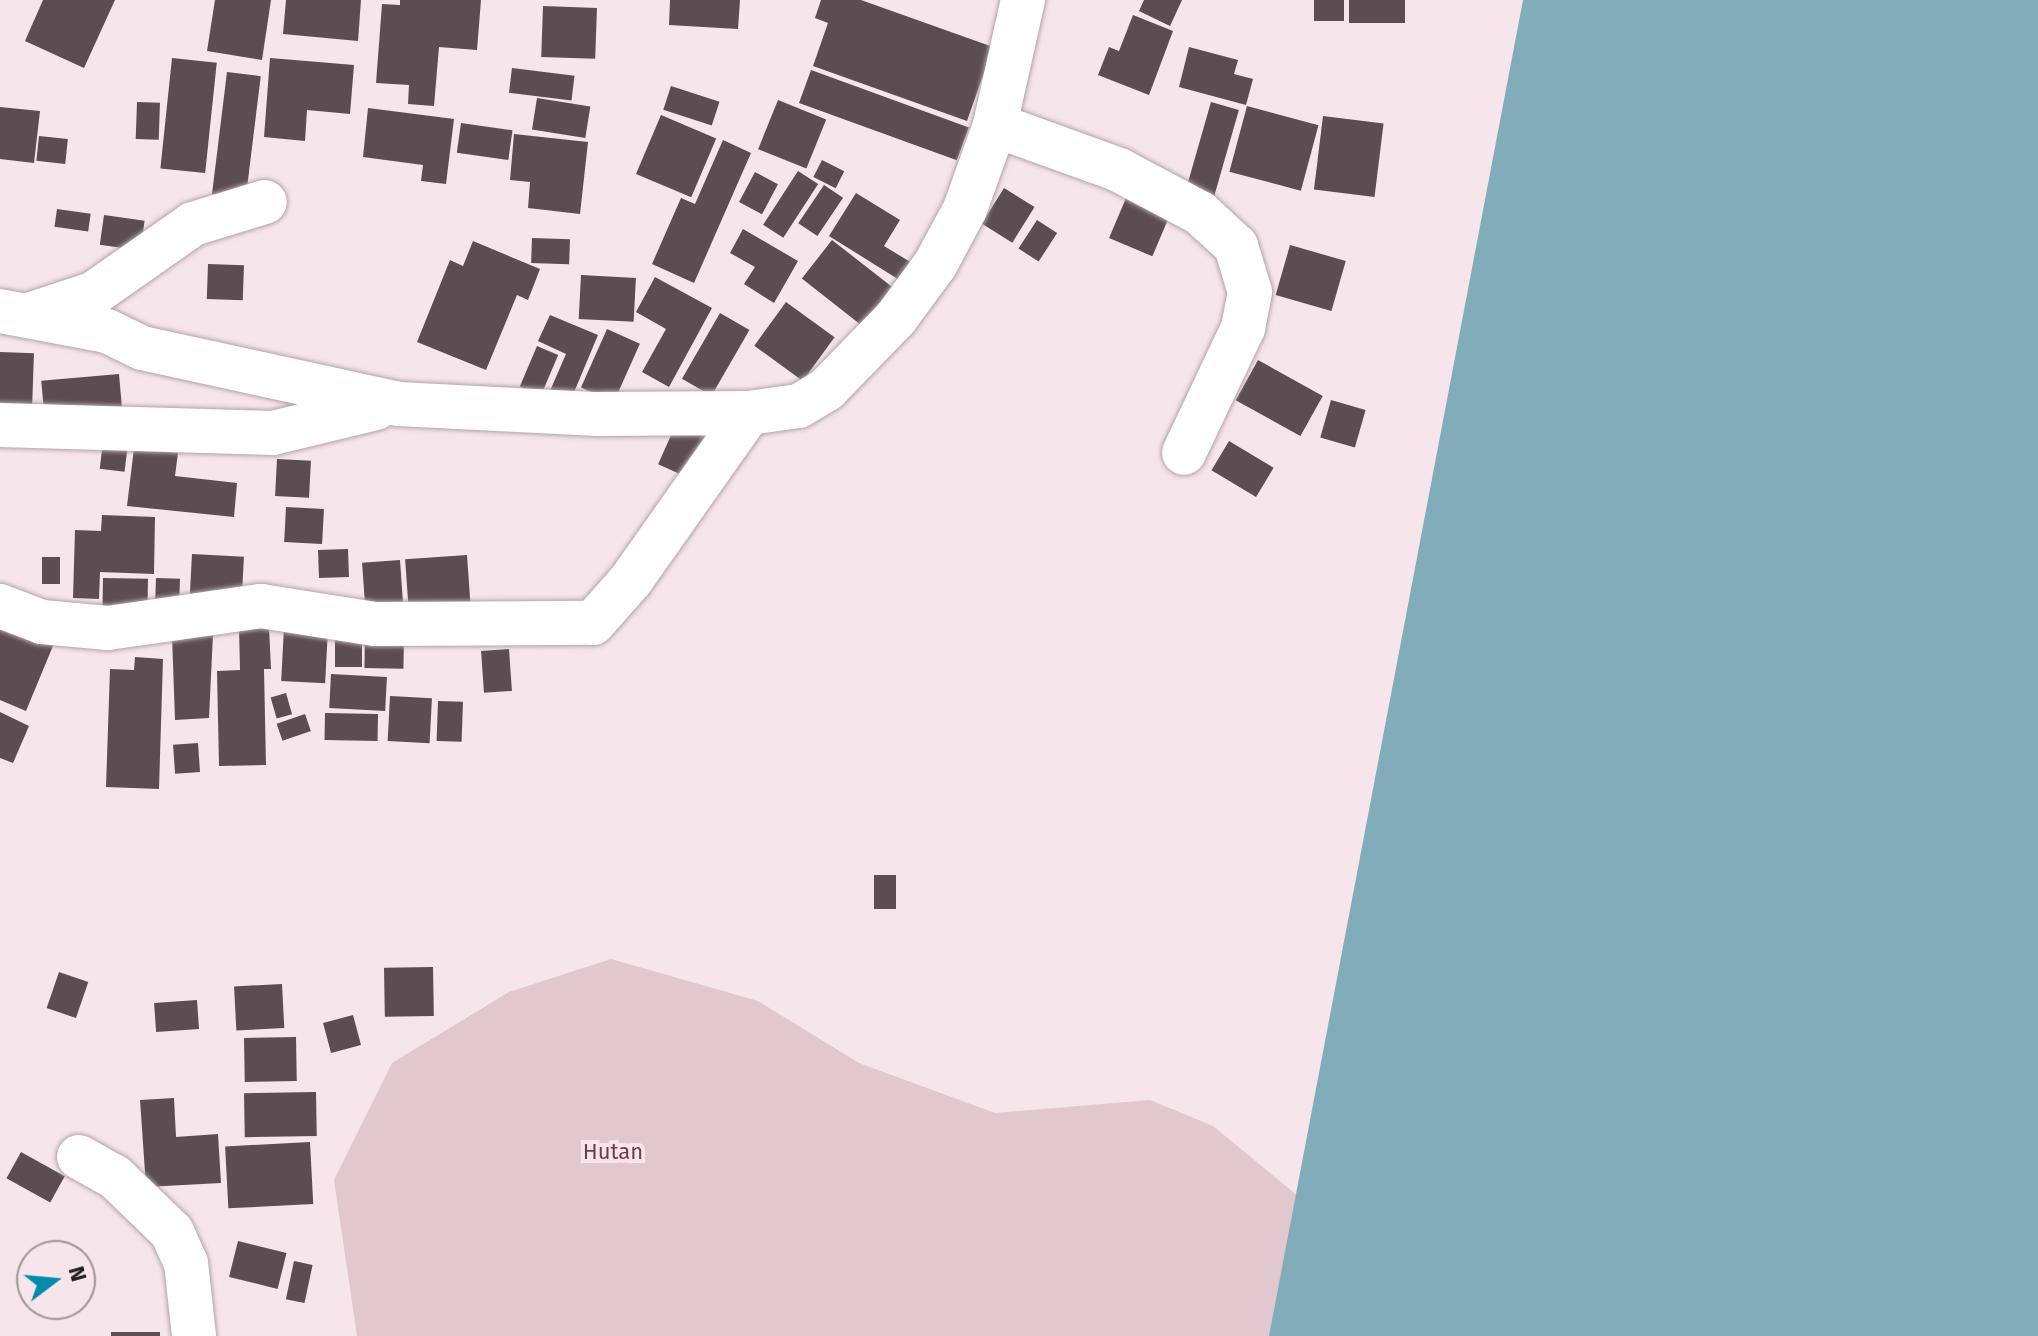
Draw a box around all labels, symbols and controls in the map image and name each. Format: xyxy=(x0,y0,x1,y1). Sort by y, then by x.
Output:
park label: Hutan xyxy=(583,1139,643,1165)
north arrow xyxy=(16,1240,96,1320)
text: N xyxy=(63,1263,93,1285)

